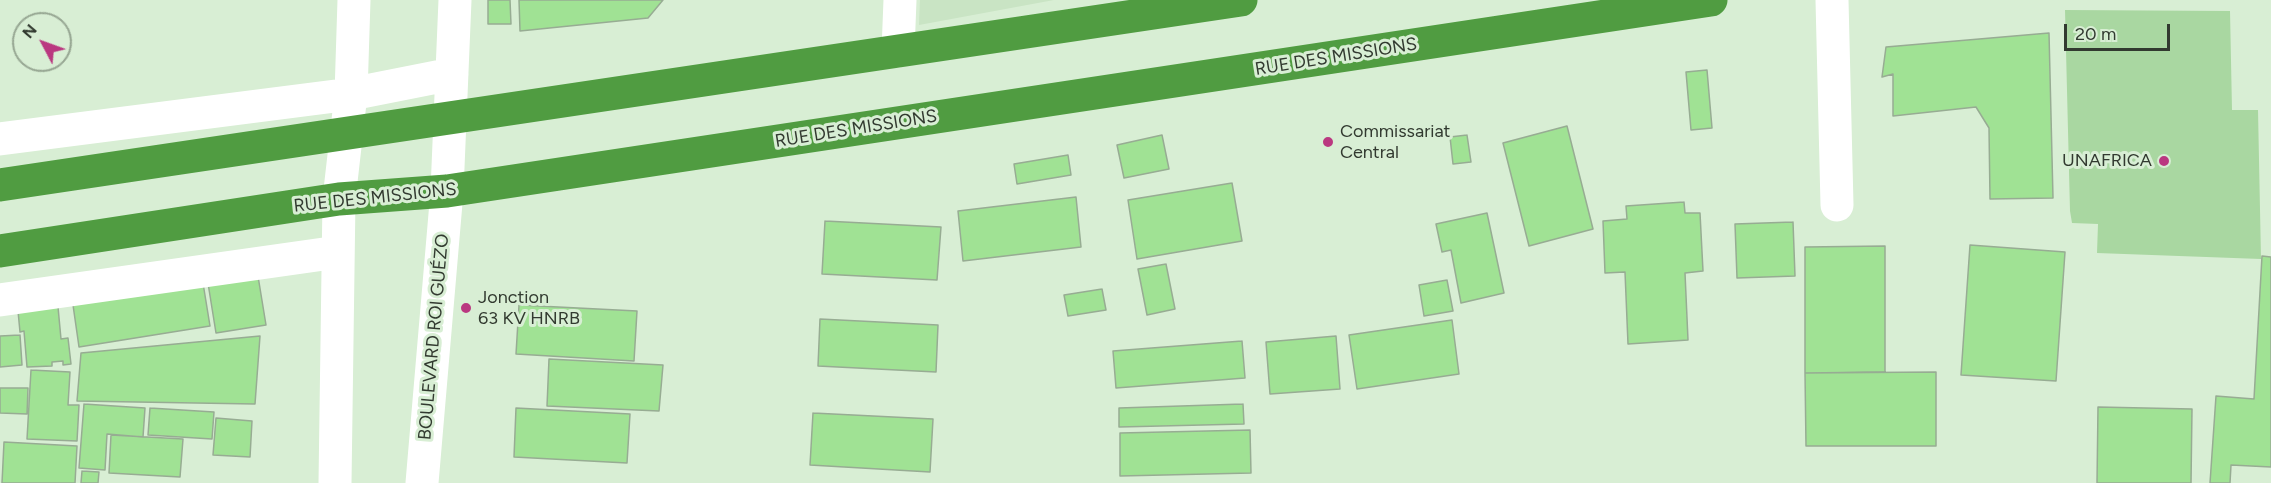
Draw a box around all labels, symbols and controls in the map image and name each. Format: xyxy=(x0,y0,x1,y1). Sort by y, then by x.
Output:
north arrow xyxy=(12,12,72,72)
scale bar xyxy=(2067,12,2174,50)
text: N xyxy=(18,20,41,42)
text: 20 m xyxy=(2075,23,2116,45)
street label: RUE DES MISSIONS xyxy=(1253,34,1419,80)
street label: RUE DES MISSIONS xyxy=(773,106,939,152)
place label: Commissariat Central xyxy=(1340,121,1450,164)
marker: Commissariat Central xyxy=(1321,135,1335,149)
place label: UNAFRICA xyxy=(2062,150,2152,172)
marker: UNAFRICA xyxy=(2157,154,2171,168)
street label: RUE DES MISSIONS xyxy=(292,179,458,217)
street label: BOULEVARD ROI GUÉZO xyxy=(414,233,454,441)
place label: Jonction 63 KV HNRB xyxy=(478,287,580,330)
marker: Jonction 63 KV HNRB xyxy=(459,301,473,315)

